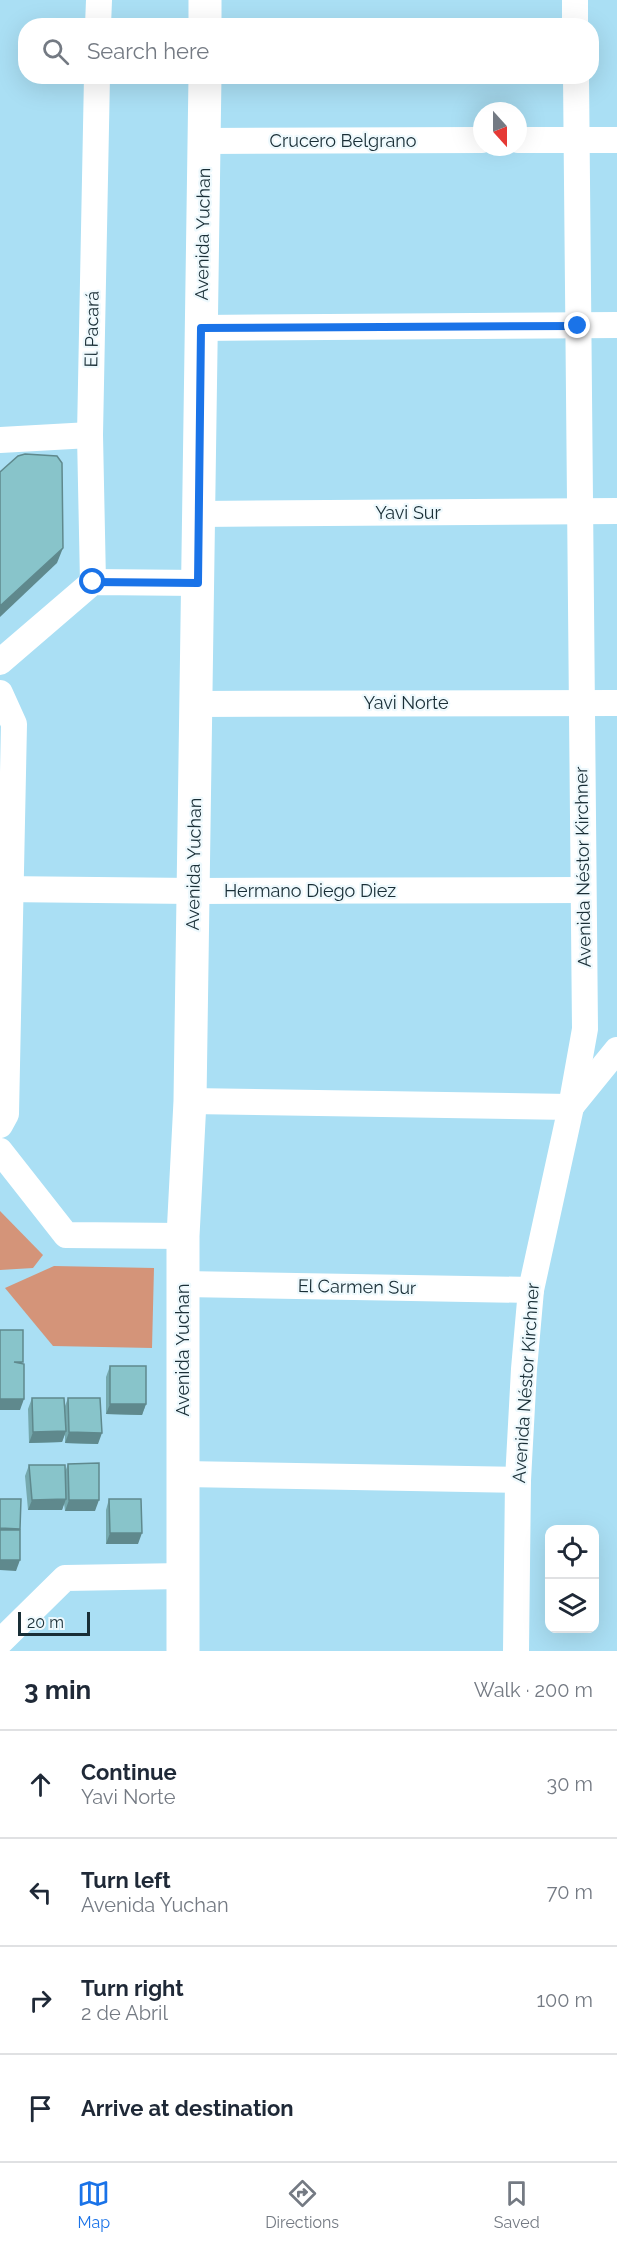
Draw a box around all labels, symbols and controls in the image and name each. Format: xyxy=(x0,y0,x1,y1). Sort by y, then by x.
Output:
search box xyxy=(18,18,599,84)
icon: search xyxy=(39,35,72,68)
text: Search here xyxy=(87,38,209,64)
north arrow xyxy=(473,102,527,156)
street label: Crucero Belgrano xyxy=(270,130,417,151)
street label: Avenida Yuchan xyxy=(191,167,214,301)
street label: El Pacará xyxy=(80,291,103,367)
route end xyxy=(564,312,590,338)
street label: Yavi Sur xyxy=(375,502,442,523)
route start xyxy=(79,568,105,594)
street label: Yavi Norte xyxy=(364,692,449,713)
street label: Avenida Néstor Kirchner xyxy=(570,766,595,968)
street label: Avenida Yuchan xyxy=(182,797,205,931)
street label: Hermano Diego Diez xyxy=(224,880,396,901)
street label: El Carmen Sur xyxy=(298,1275,417,1298)
street label: Avenida Néstor Kirchner xyxy=(508,1281,543,1484)
street label: Avenida Yuchan xyxy=(172,1284,193,1416)
map controls xyxy=(545,1525,599,1633)
button: locate xyxy=(545,1525,599,1579)
button: layers xyxy=(545,1579,599,1633)
scale bar xyxy=(18,1609,90,1636)
text: 20 m xyxy=(27,1613,64,1632)
text: 3 min xyxy=(24,1675,91,1705)
text: Walk · 200 m xyxy=(474,1678,593,1702)
text: Continue xyxy=(81,1759,177,1785)
icon: ahead xyxy=(24,1768,57,1801)
text: 30 m xyxy=(547,1772,593,1796)
text: Yavi Norte xyxy=(81,1785,175,1809)
text: Turn left xyxy=(81,1867,171,1893)
icon: left xyxy=(24,1876,57,1909)
text: 70 m xyxy=(547,1880,593,1904)
text: Avenida Yuchan xyxy=(81,1893,229,1917)
text: Turn right xyxy=(81,1975,184,2001)
icon: right xyxy=(24,1984,57,2017)
text: 100 m xyxy=(536,1988,593,2012)
text: 2 de Abril xyxy=(81,2001,168,2025)
icon: arrive xyxy=(24,2092,57,2125)
text: Arrive at destination xyxy=(81,2095,294,2121)
tab: Map xyxy=(77,2177,110,2232)
tab: Directions xyxy=(265,2177,339,2232)
tab: Saved xyxy=(494,2177,540,2232)

